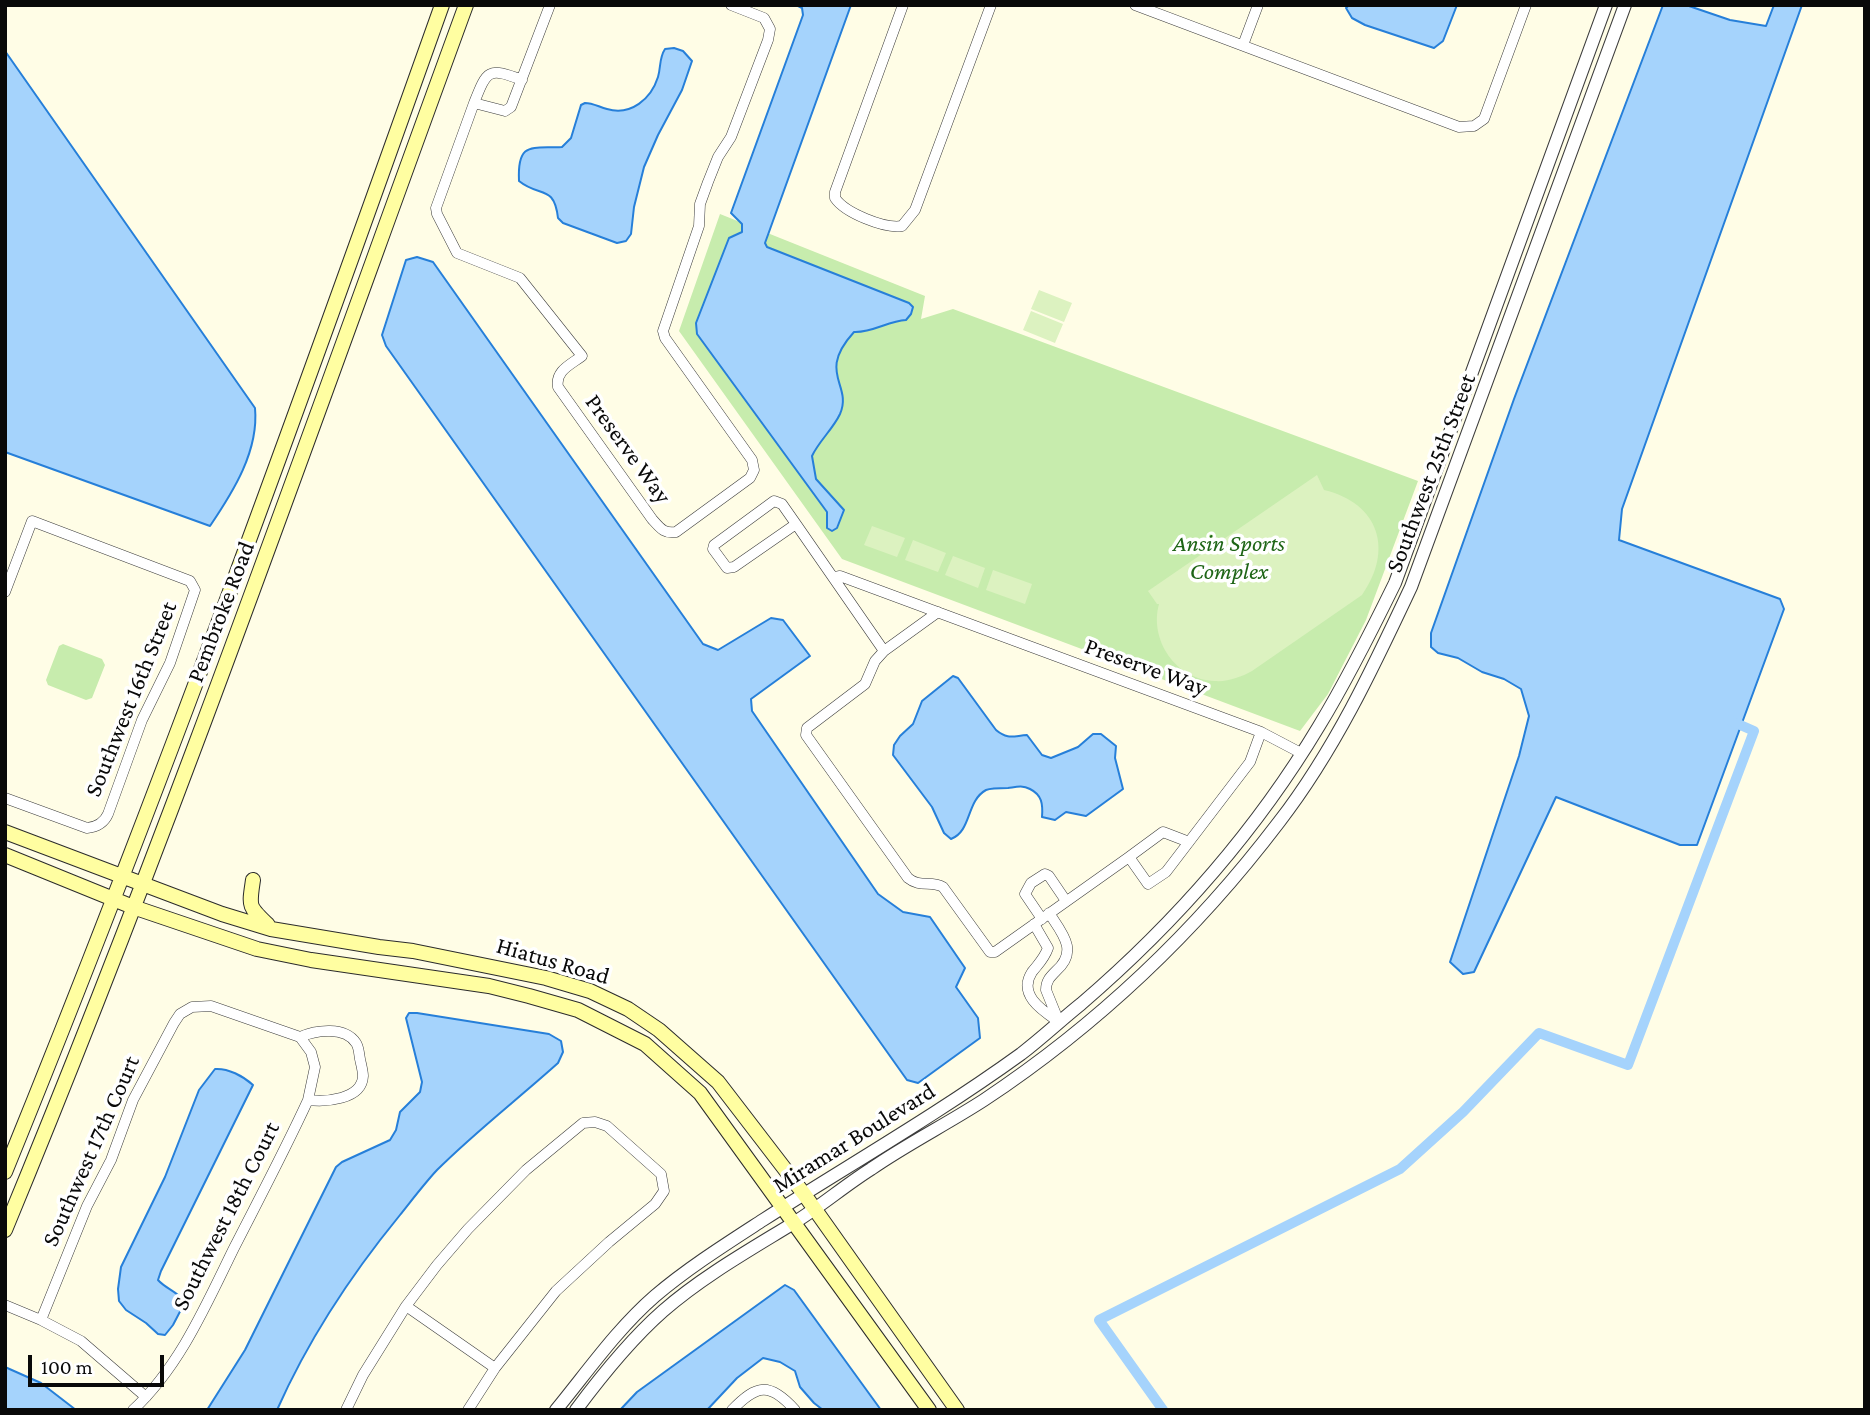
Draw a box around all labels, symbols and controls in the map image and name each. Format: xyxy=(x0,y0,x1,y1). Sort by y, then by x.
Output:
street label: Southwest 25th Street xyxy=(1380,369,1482,577)
street label: Preserve Way xyxy=(579,389,677,509)
park label: Ansin Sports Complex xyxy=(1173,530,1285,586)
street label: Pembroke Road xyxy=(181,537,261,687)
street label: Southwest 16th Street xyxy=(79,597,183,801)
street label: Preserve Way xyxy=(1081,632,1211,702)
street label: Hiatus Road xyxy=(493,931,613,991)
street label: Southwest 17th Court xyxy=(36,1051,146,1251)
street label: Miramar Boulevard xyxy=(767,1076,941,1200)
street label: Southwest 18th Court xyxy=(166,1117,286,1315)
scale bar xyxy=(32,1342,168,1386)
text: 100 m xyxy=(41,1355,93,1379)

